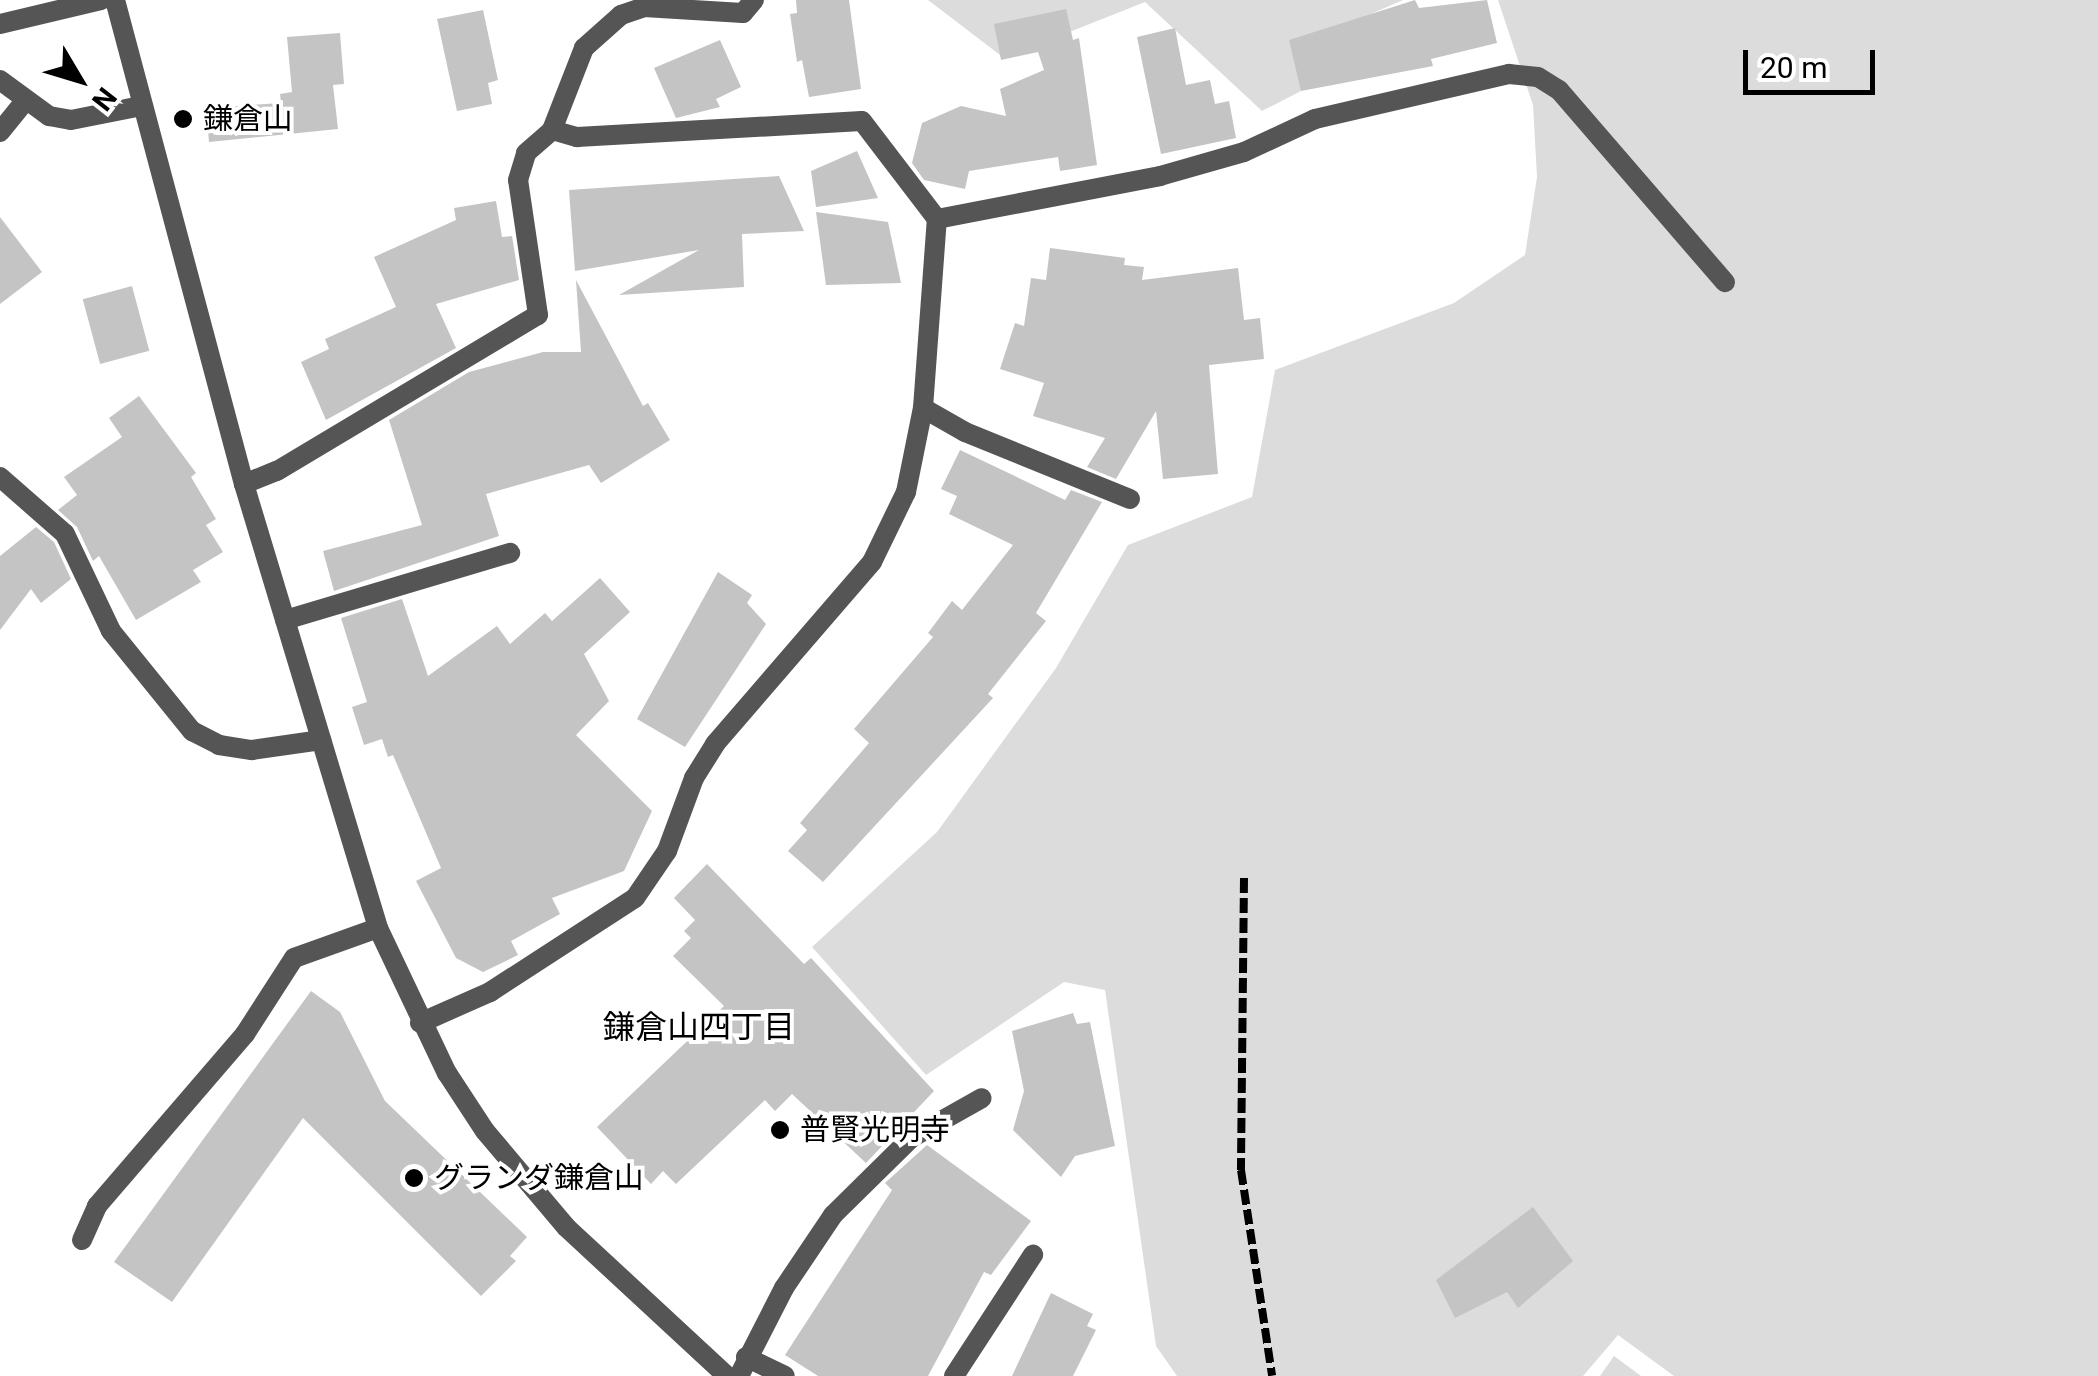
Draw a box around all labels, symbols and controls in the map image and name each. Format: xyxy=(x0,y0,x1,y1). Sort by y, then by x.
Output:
north arrow xyxy=(30,30,130,130)
scale bar xyxy=(1748,30,1880,92)
text: 20 m xyxy=(1760,50,1827,85)
text: N xyxy=(85,81,123,117)
place label: 鎌倉山 xyxy=(203,101,293,137)
marker: 鎌倉山 xyxy=(172,108,194,130)
district label: 鎌倉山四丁目 xyxy=(603,1008,795,1046)
place label: 普賢光明寺 xyxy=(800,1112,950,1148)
marker: 普賢光明寺 xyxy=(769,1119,791,1141)
place label: グランダ鎌倉山 xyxy=(434,1160,644,1196)
marker: グランダ鎌倉山 xyxy=(403,1167,425,1189)

